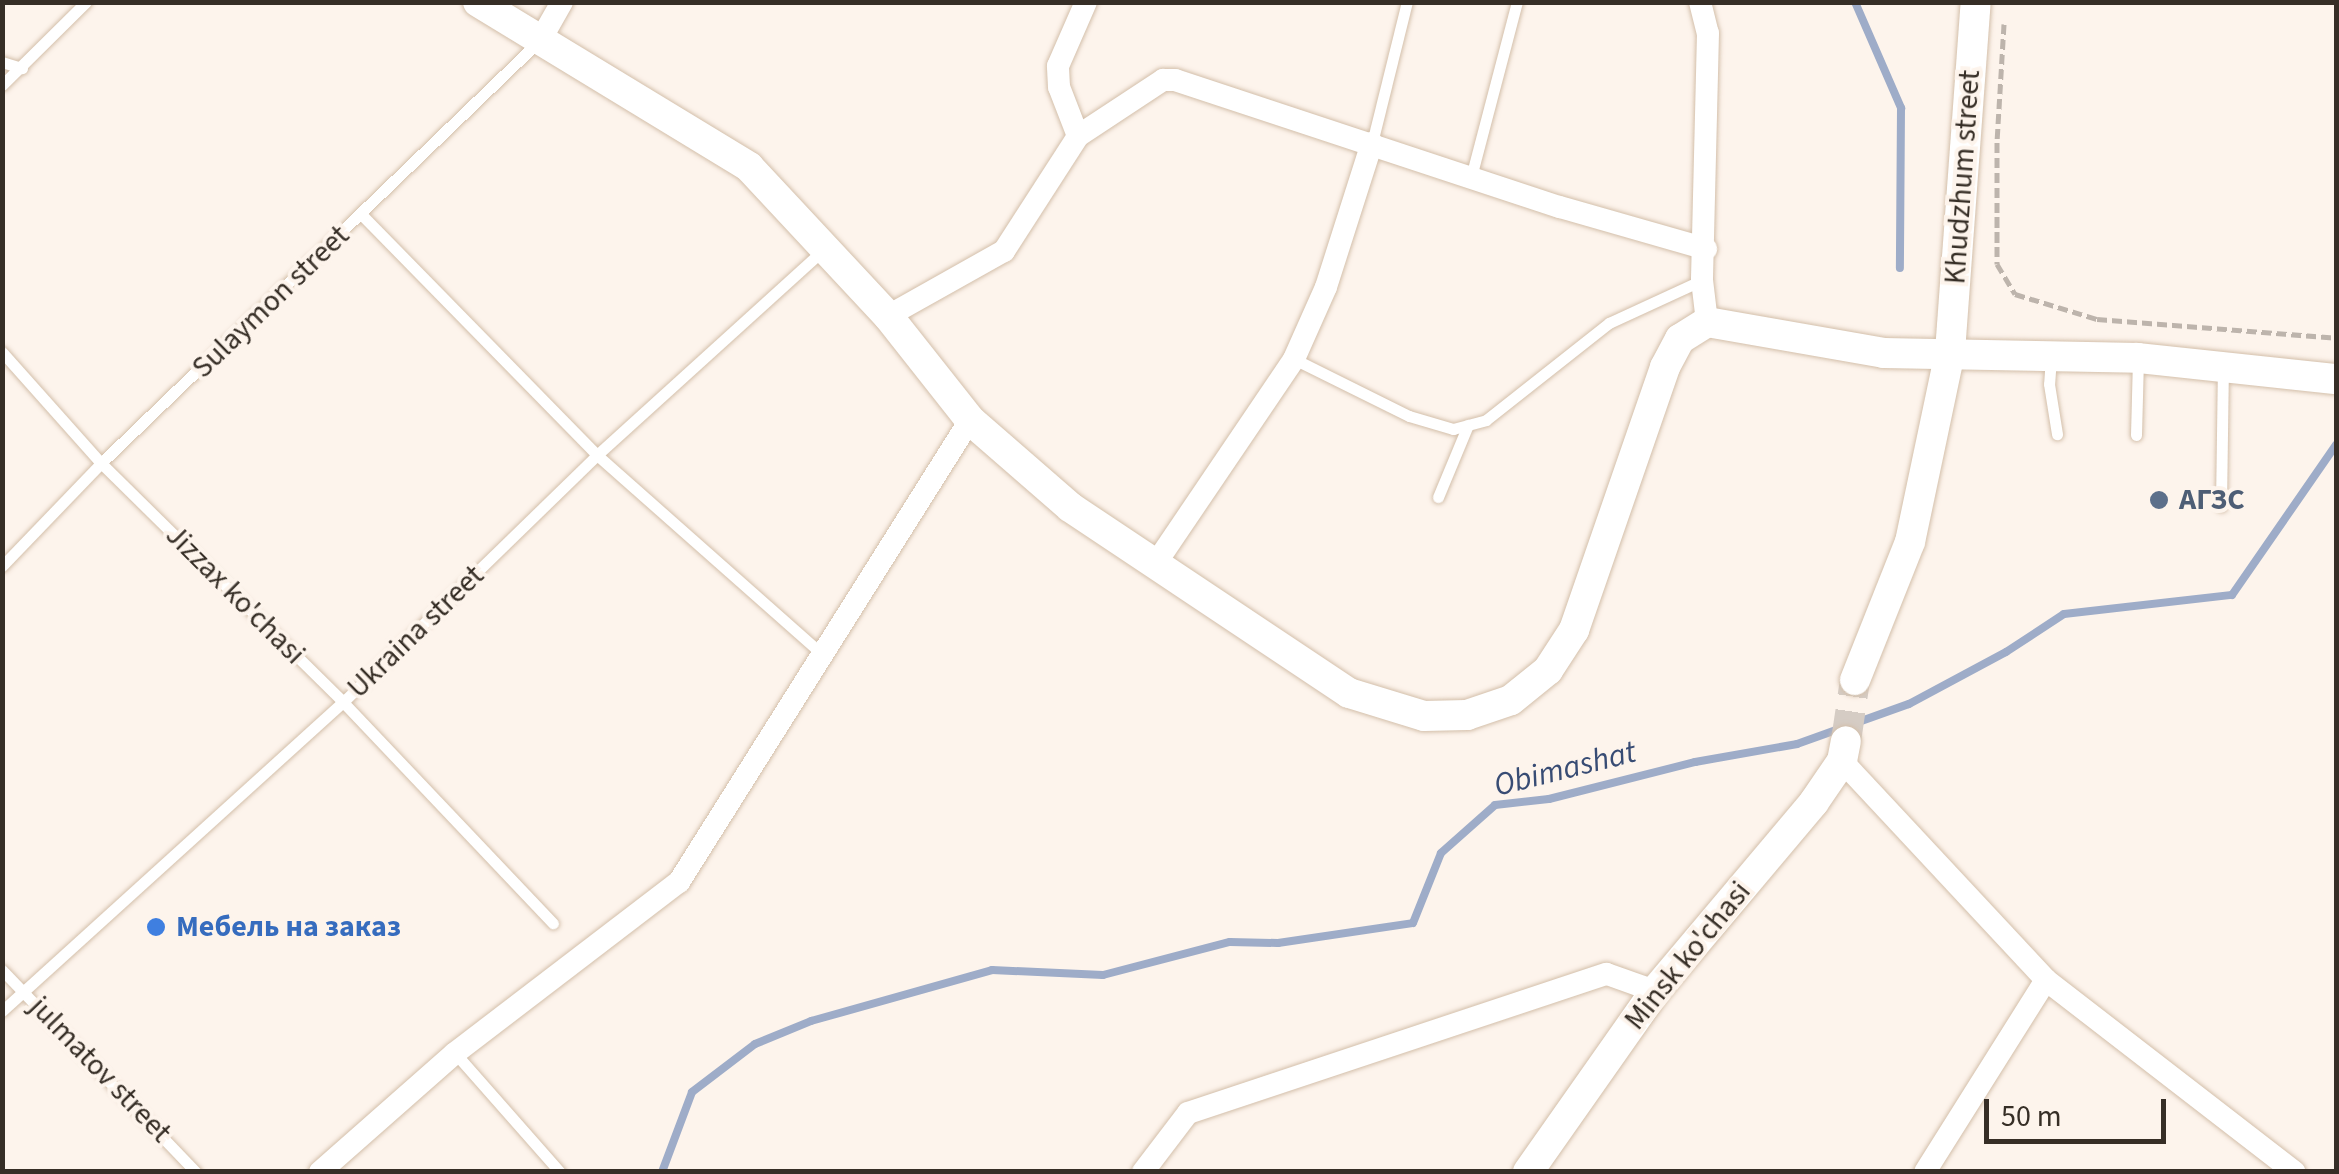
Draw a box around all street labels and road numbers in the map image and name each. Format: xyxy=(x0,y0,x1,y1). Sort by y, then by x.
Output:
street label: Khudzhum street xyxy=(1938,69,1988,285)
street label: Sulaymon street xyxy=(185,218,357,386)
street label: Jizzax ko'chasi xyxy=(158,518,312,672)
street label: Ukraina street xyxy=(340,558,492,706)
street label: Minsk ko'chasi xyxy=(1617,875,1759,1037)
street label: julmatov street xyxy=(22,990,178,1150)

